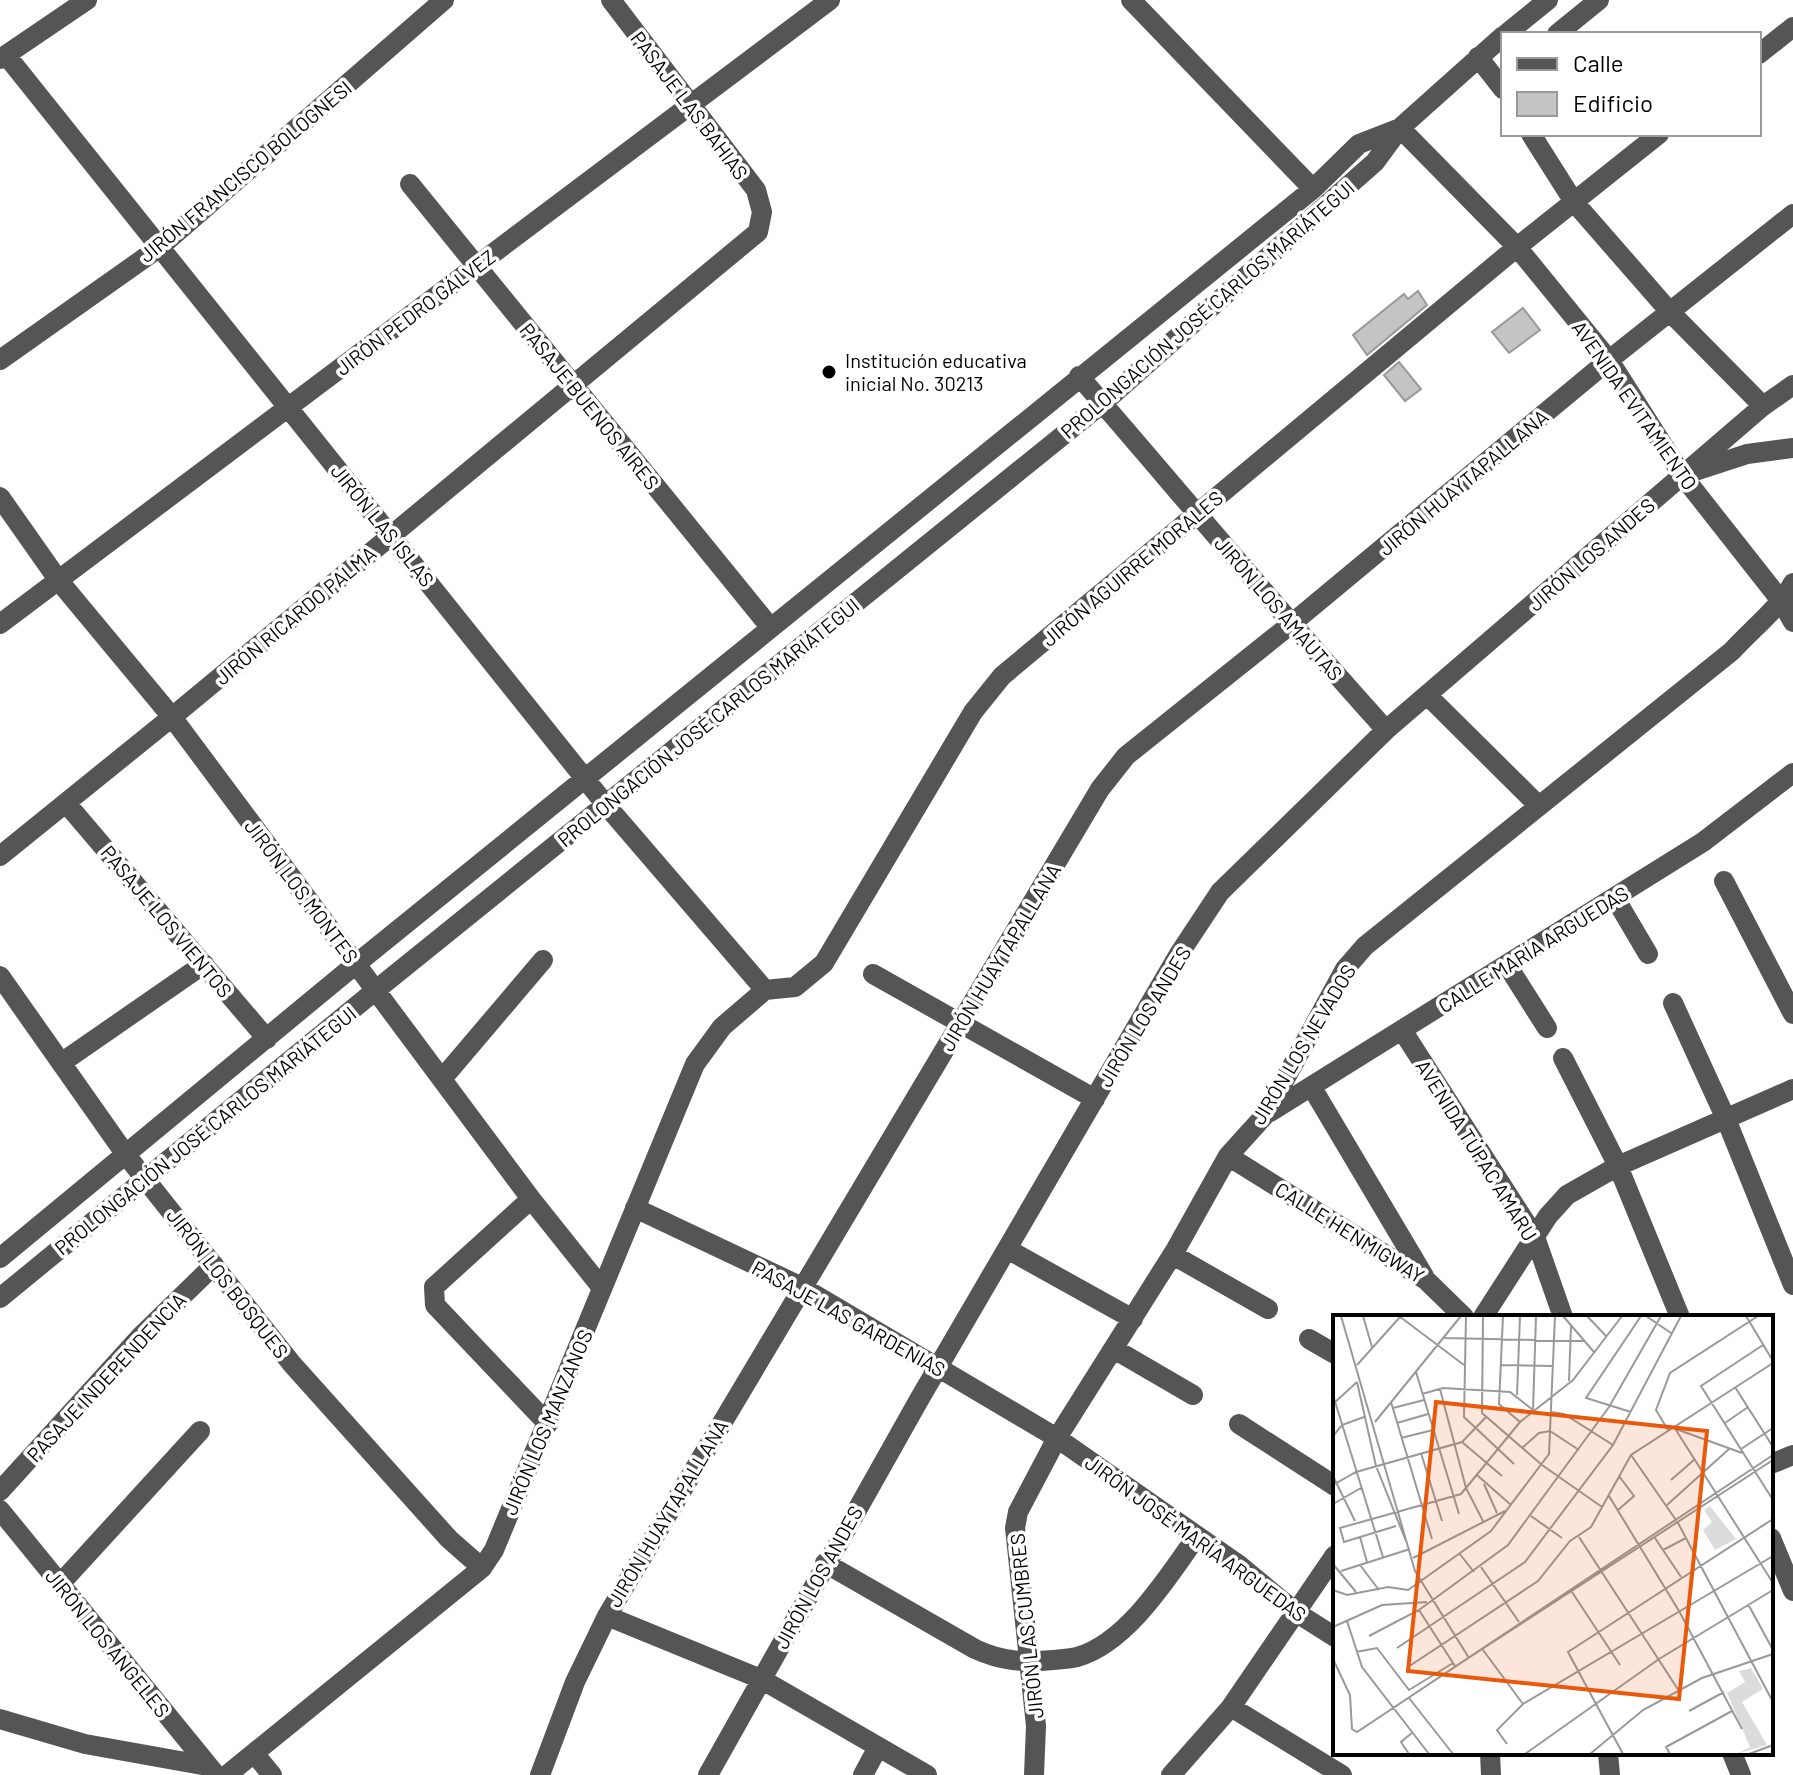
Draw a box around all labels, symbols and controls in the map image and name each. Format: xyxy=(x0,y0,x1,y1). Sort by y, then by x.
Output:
street label: PASAJE LAS BAHIAS xyxy=(626,26,754,184)
legend xyxy=(1501,32,1761,136)
text: Calle xyxy=(1573,48,1624,77)
street label: JIRÓN FRANCISCO BOLOGNESI xyxy=(134,75,356,267)
text: Edificio xyxy=(1573,88,1653,117)
street label: PROLONGACIÓN JOSÉ CARLOS MARIÁTEGUI xyxy=(1055,175,1359,443)
street label: JIRÓN PEDRO GÁLVEZ xyxy=(330,244,500,380)
street label: AVENIDA EVITAMIENTO xyxy=(1567,316,1703,494)
street label: PASAJE BUENOS AIRES xyxy=(515,318,665,494)
place label: Institución educativa inicial No. 30213 xyxy=(845,348,1027,395)
marker: Institución educativa inicial No. 30213 xyxy=(820,363,838,381)
street label: JIRÓN HUAYTAPALLANA xyxy=(1373,404,1553,560)
street label: JIRÓN LAS ISLAS xyxy=(326,459,440,591)
street label: JIRÓN AGUIRRE MORALES xyxy=(1037,485,1227,651)
street label: JIRÓN LOS ANDES xyxy=(1523,492,1659,616)
street label: JIRÓN LOS AMAUTAS xyxy=(1210,531,1348,685)
street label: JIRÓN RICARDO PALMA xyxy=(210,541,380,689)
street label: PROLONGACIÓN JOSÉ CARLOS MARIÁTEGUI xyxy=(552,593,864,851)
street label: JIRÓN LOS MONTES xyxy=(240,814,364,968)
street label: PASAJE LOS VIENTOS xyxy=(96,840,238,1002)
street label: JIRÓN HUAYTAPALLANA xyxy=(935,859,1065,1055)
street label: CALLE MARÍA ARGUEDAS xyxy=(1433,881,1633,1017)
street label: JIRÓN LOS ANDES xyxy=(1093,941,1195,1091)
street label: JIRÓN LOS NEVADOS xyxy=(1246,960,1360,1128)
street label: PROLONGACIÓN JOSÉ CARLOS MARIÁTEGUI xyxy=(49,1001,361,1259)
street label: AVENIDA TÚPAC AMARU xyxy=(1411,1055,1543,1245)
street label: CALLE HENMIGWAY xyxy=(1271,1176,1429,1288)
street label: JIRÓN LOS BOSQUES xyxy=(162,1203,294,1363)
street label: PASAJE LAS GARDENIAS xyxy=(748,1255,950,1381)
street label: PASAJE INDEPENDENCIA xyxy=(21,1288,191,1466)
inset map xyxy=(1333,1315,1773,1755)
street label: JIRÓN LOS MANZANOS xyxy=(497,1326,597,1518)
street label: JIRÓN HUAYTAPALLANA xyxy=(602,1415,732,1611)
street label: JIRÓN JOSÉ MARÍA ARGUEDAS xyxy=(1081,1450,1311,1626)
street label: JIRÓN LOS ANDES xyxy=(769,1501,867,1653)
street label: JIRÓN LAS CUMBRES xyxy=(1004,1532,1048,1720)
street label: JIRÓN LOS ÁNGELES xyxy=(41,1564,175,1722)

